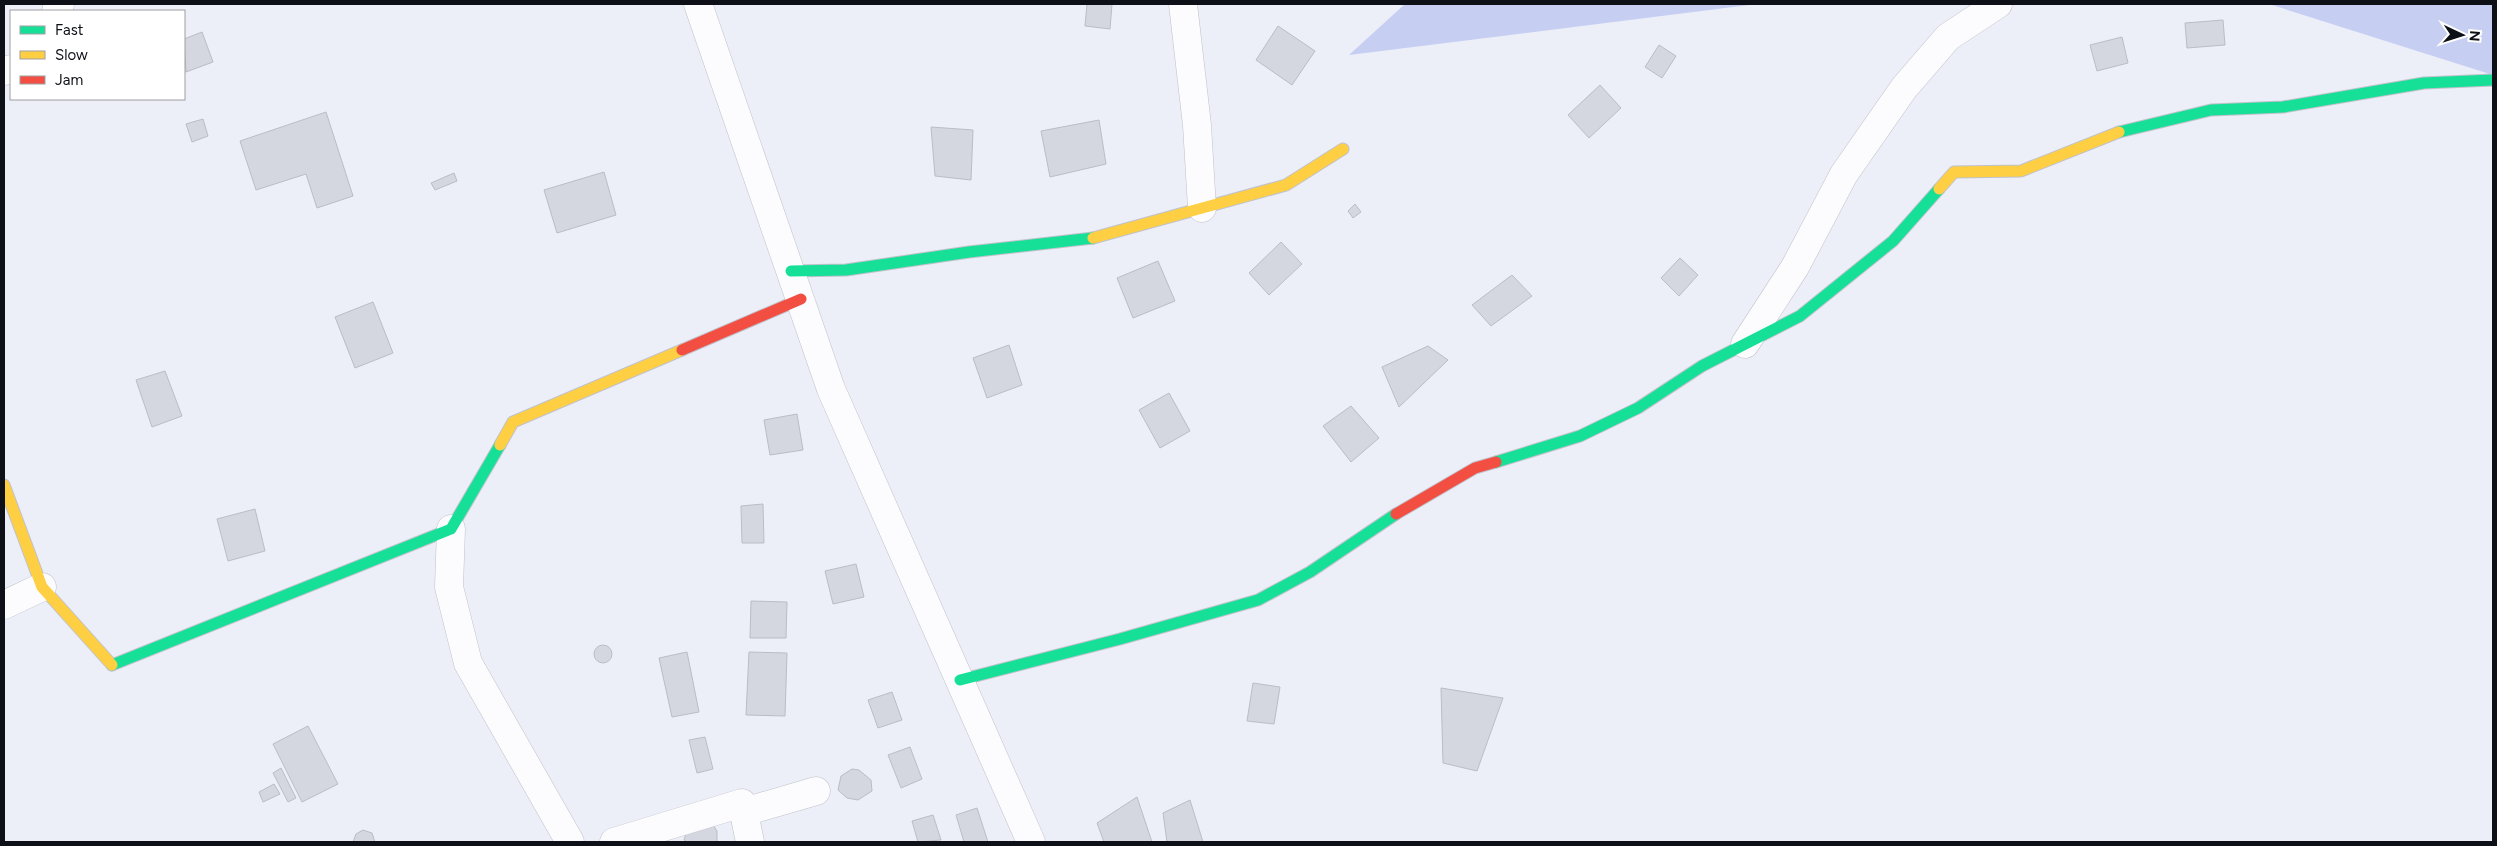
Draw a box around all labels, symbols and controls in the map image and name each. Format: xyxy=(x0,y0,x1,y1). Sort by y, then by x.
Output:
legend xyxy=(10,10,185,100)
north arrow xyxy=(2437,10,2487,60)
text: Fast xyxy=(55,21,84,39)
text: N xyxy=(2466,30,2483,42)
text: Slow xyxy=(55,46,88,64)
text: Jam xyxy=(55,71,83,89)

